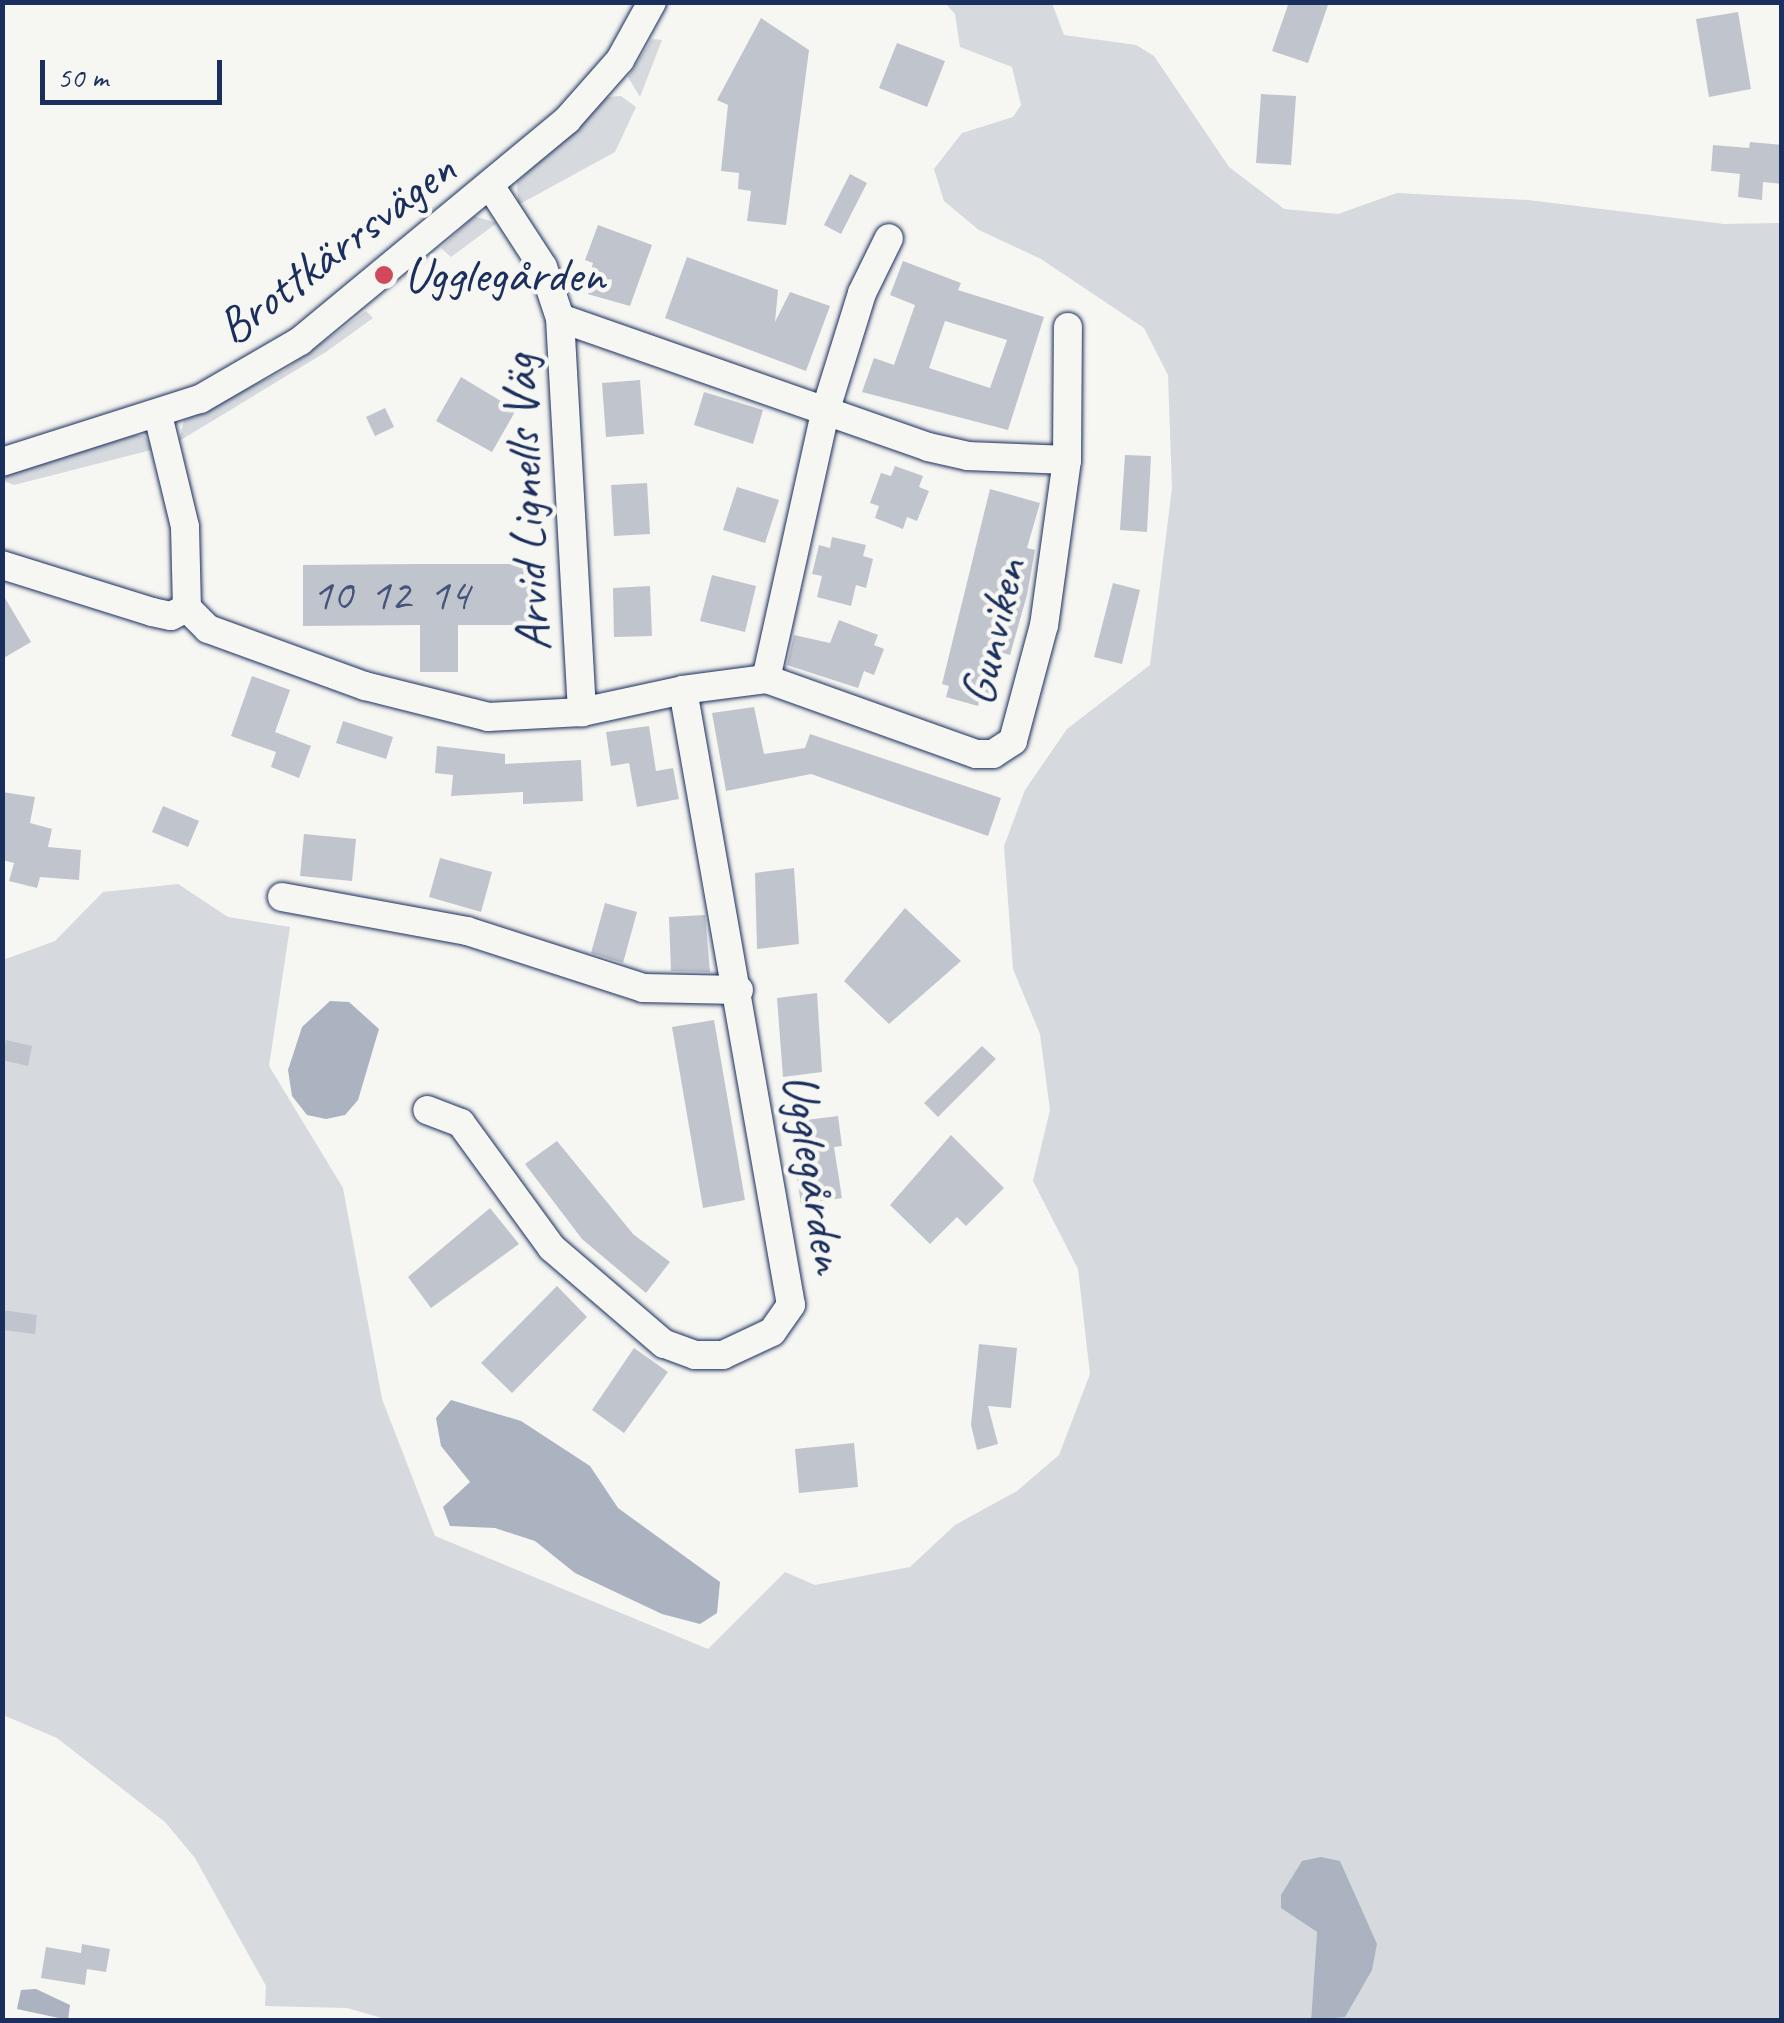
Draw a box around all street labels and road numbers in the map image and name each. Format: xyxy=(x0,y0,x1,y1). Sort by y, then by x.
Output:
street label: Brottkärrsvägen xyxy=(205,139,467,357)
street label: Arvid Lignells Väg xyxy=(488,353,564,653)
street label: Gunviken xyxy=(947,553,1039,711)
street label: Ugglegården xyxy=(770,1069,860,1277)

